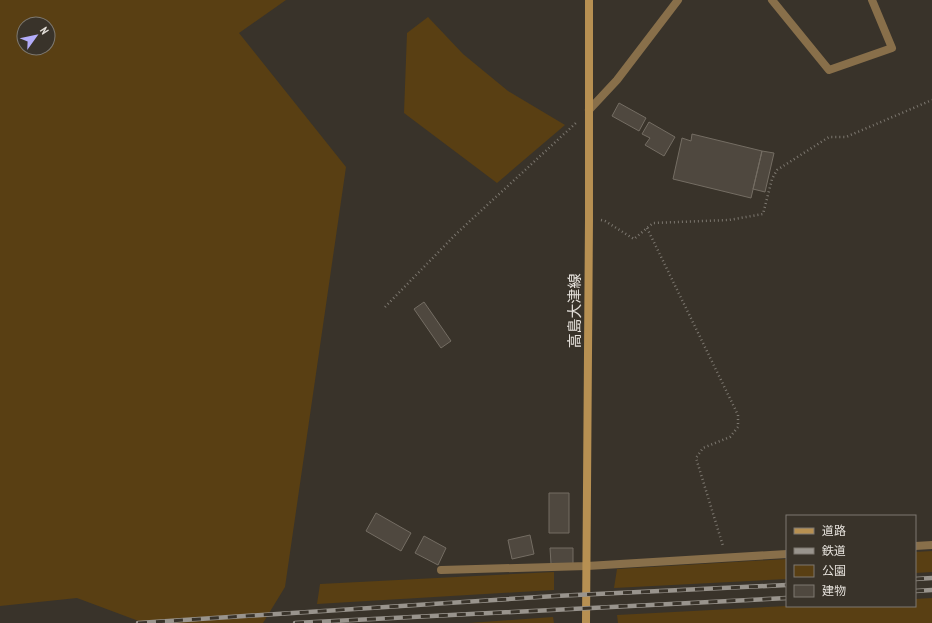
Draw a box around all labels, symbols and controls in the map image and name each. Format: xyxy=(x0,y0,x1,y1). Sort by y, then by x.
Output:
north arrow xyxy=(16,16,56,56)
text: N xyxy=(37,24,52,37)
street label: 高島大津線 xyxy=(565,273,584,349)
legend xyxy=(786,515,916,607)
text: 道路 xyxy=(822,523,846,538)
text: 鉄道 xyxy=(822,543,846,558)
text: 公園 xyxy=(822,563,846,578)
text: 建物 xyxy=(822,583,846,598)

